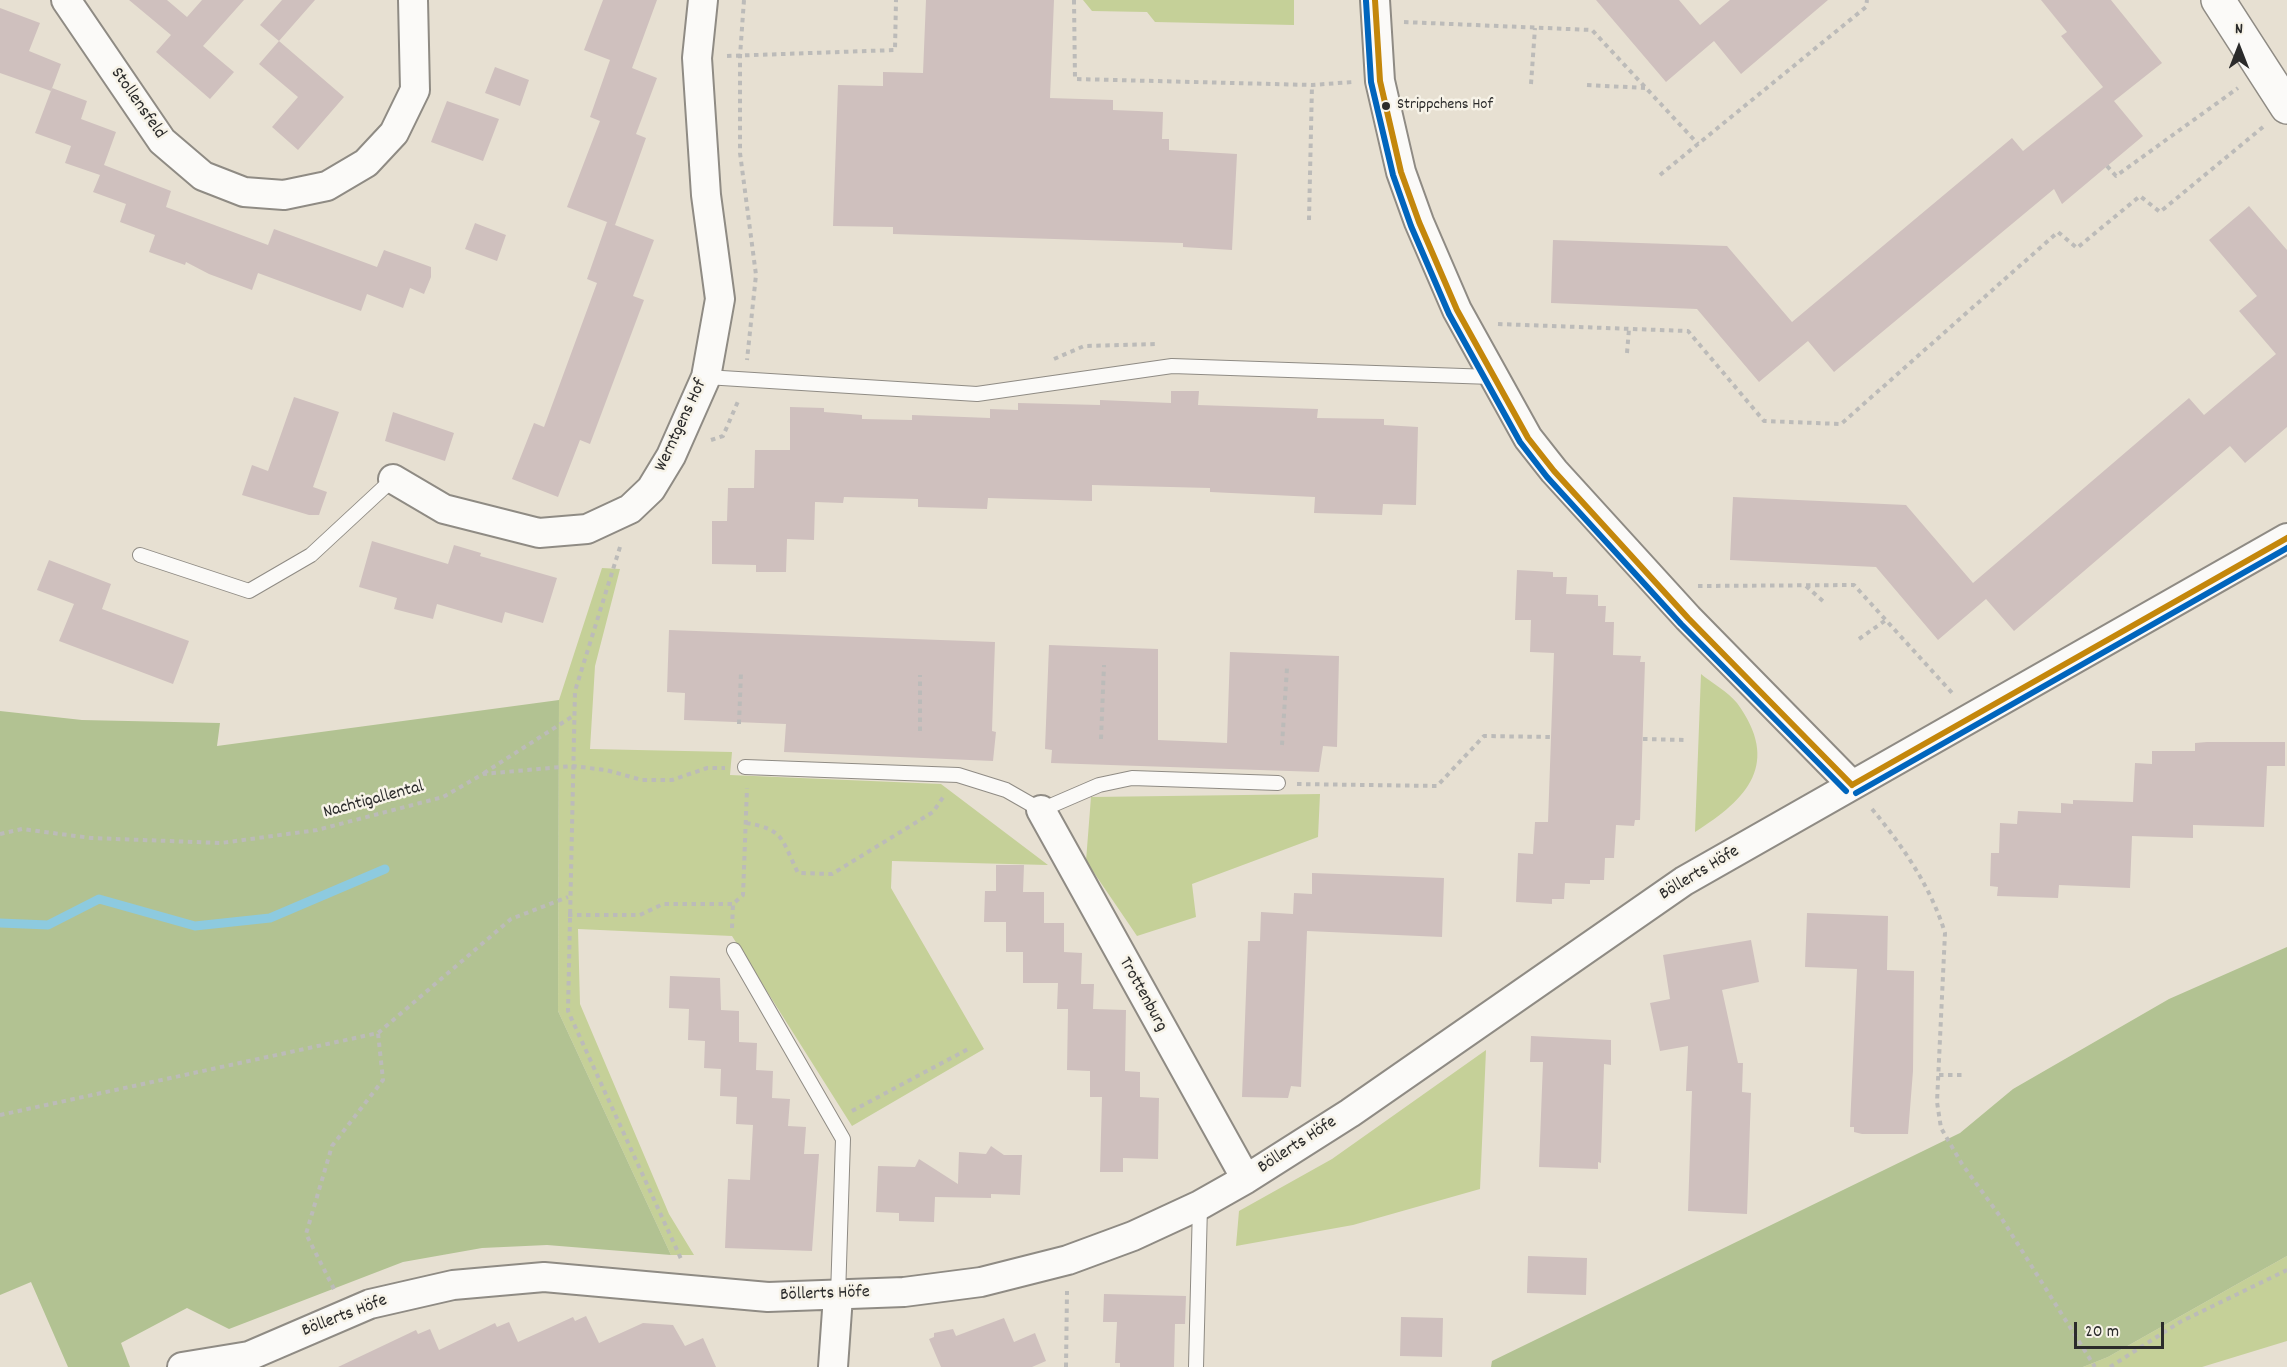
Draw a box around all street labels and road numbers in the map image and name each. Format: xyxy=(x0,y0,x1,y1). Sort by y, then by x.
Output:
street label: Stollensfeld xyxy=(105,64,169,144)
street label: Werntgens Hof xyxy=(651,376,713,476)
street label: Nachtigallental xyxy=(321,777,427,825)
street label: Böllerts Höfe xyxy=(1656,842,1744,906)
street label: Trottenburg xyxy=(1113,954,1171,1036)
street label: Böllerts Höfe xyxy=(1255,1113,1341,1179)
street label: Böllerts Höfe xyxy=(780,1283,870,1307)
street label: Böllerts Höfe xyxy=(299,1291,391,1343)

